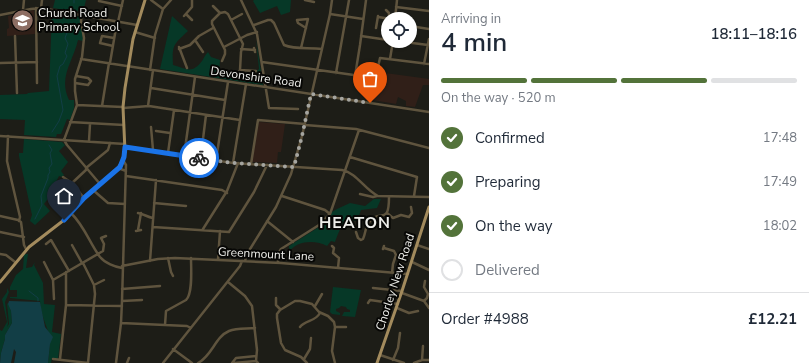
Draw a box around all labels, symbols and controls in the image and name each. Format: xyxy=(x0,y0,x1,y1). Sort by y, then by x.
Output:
place label: Church Road Primary School xyxy=(38,5,120,35)
school or university icon: Church Road Primary School xyxy=(9,7,35,33)
text: Arriving in xyxy=(441,10,501,28)
map controls xyxy=(381,12,417,48)
button: locate xyxy=(381,12,417,48)
text: 18:11–18:16 xyxy=(710,24,797,44)
text: 4 min xyxy=(441,25,507,60)
pin xyxy=(353,62,387,103)
street label: Devonshire Road xyxy=(209,63,303,91)
icon: bag xyxy=(359,68,381,90)
text: On the way · 520 m xyxy=(441,89,556,107)
icon: check xyxy=(441,127,463,149)
text: Confirmed xyxy=(475,128,545,148)
text: 17:48 xyxy=(763,129,797,147)
courier xyxy=(179,138,219,178)
icon: bike xyxy=(188,147,210,169)
icon: check xyxy=(441,171,463,193)
text: Preparing xyxy=(475,172,540,192)
text: 17:49 xyxy=(763,173,797,191)
pin xyxy=(47,179,81,220)
icon: home xyxy=(53,185,75,207)
district label: HEATON xyxy=(319,212,391,234)
icon: check xyxy=(441,215,463,237)
text: On the way xyxy=(475,216,553,236)
text: 18:02 xyxy=(763,217,797,235)
street label: Chorley New Road xyxy=(372,231,418,333)
street label: Greenmount Lane xyxy=(217,243,315,265)
text: Delivered xyxy=(475,260,540,280)
text: Order #4988 xyxy=(441,309,529,329)
text: £12.21 xyxy=(748,309,797,329)

